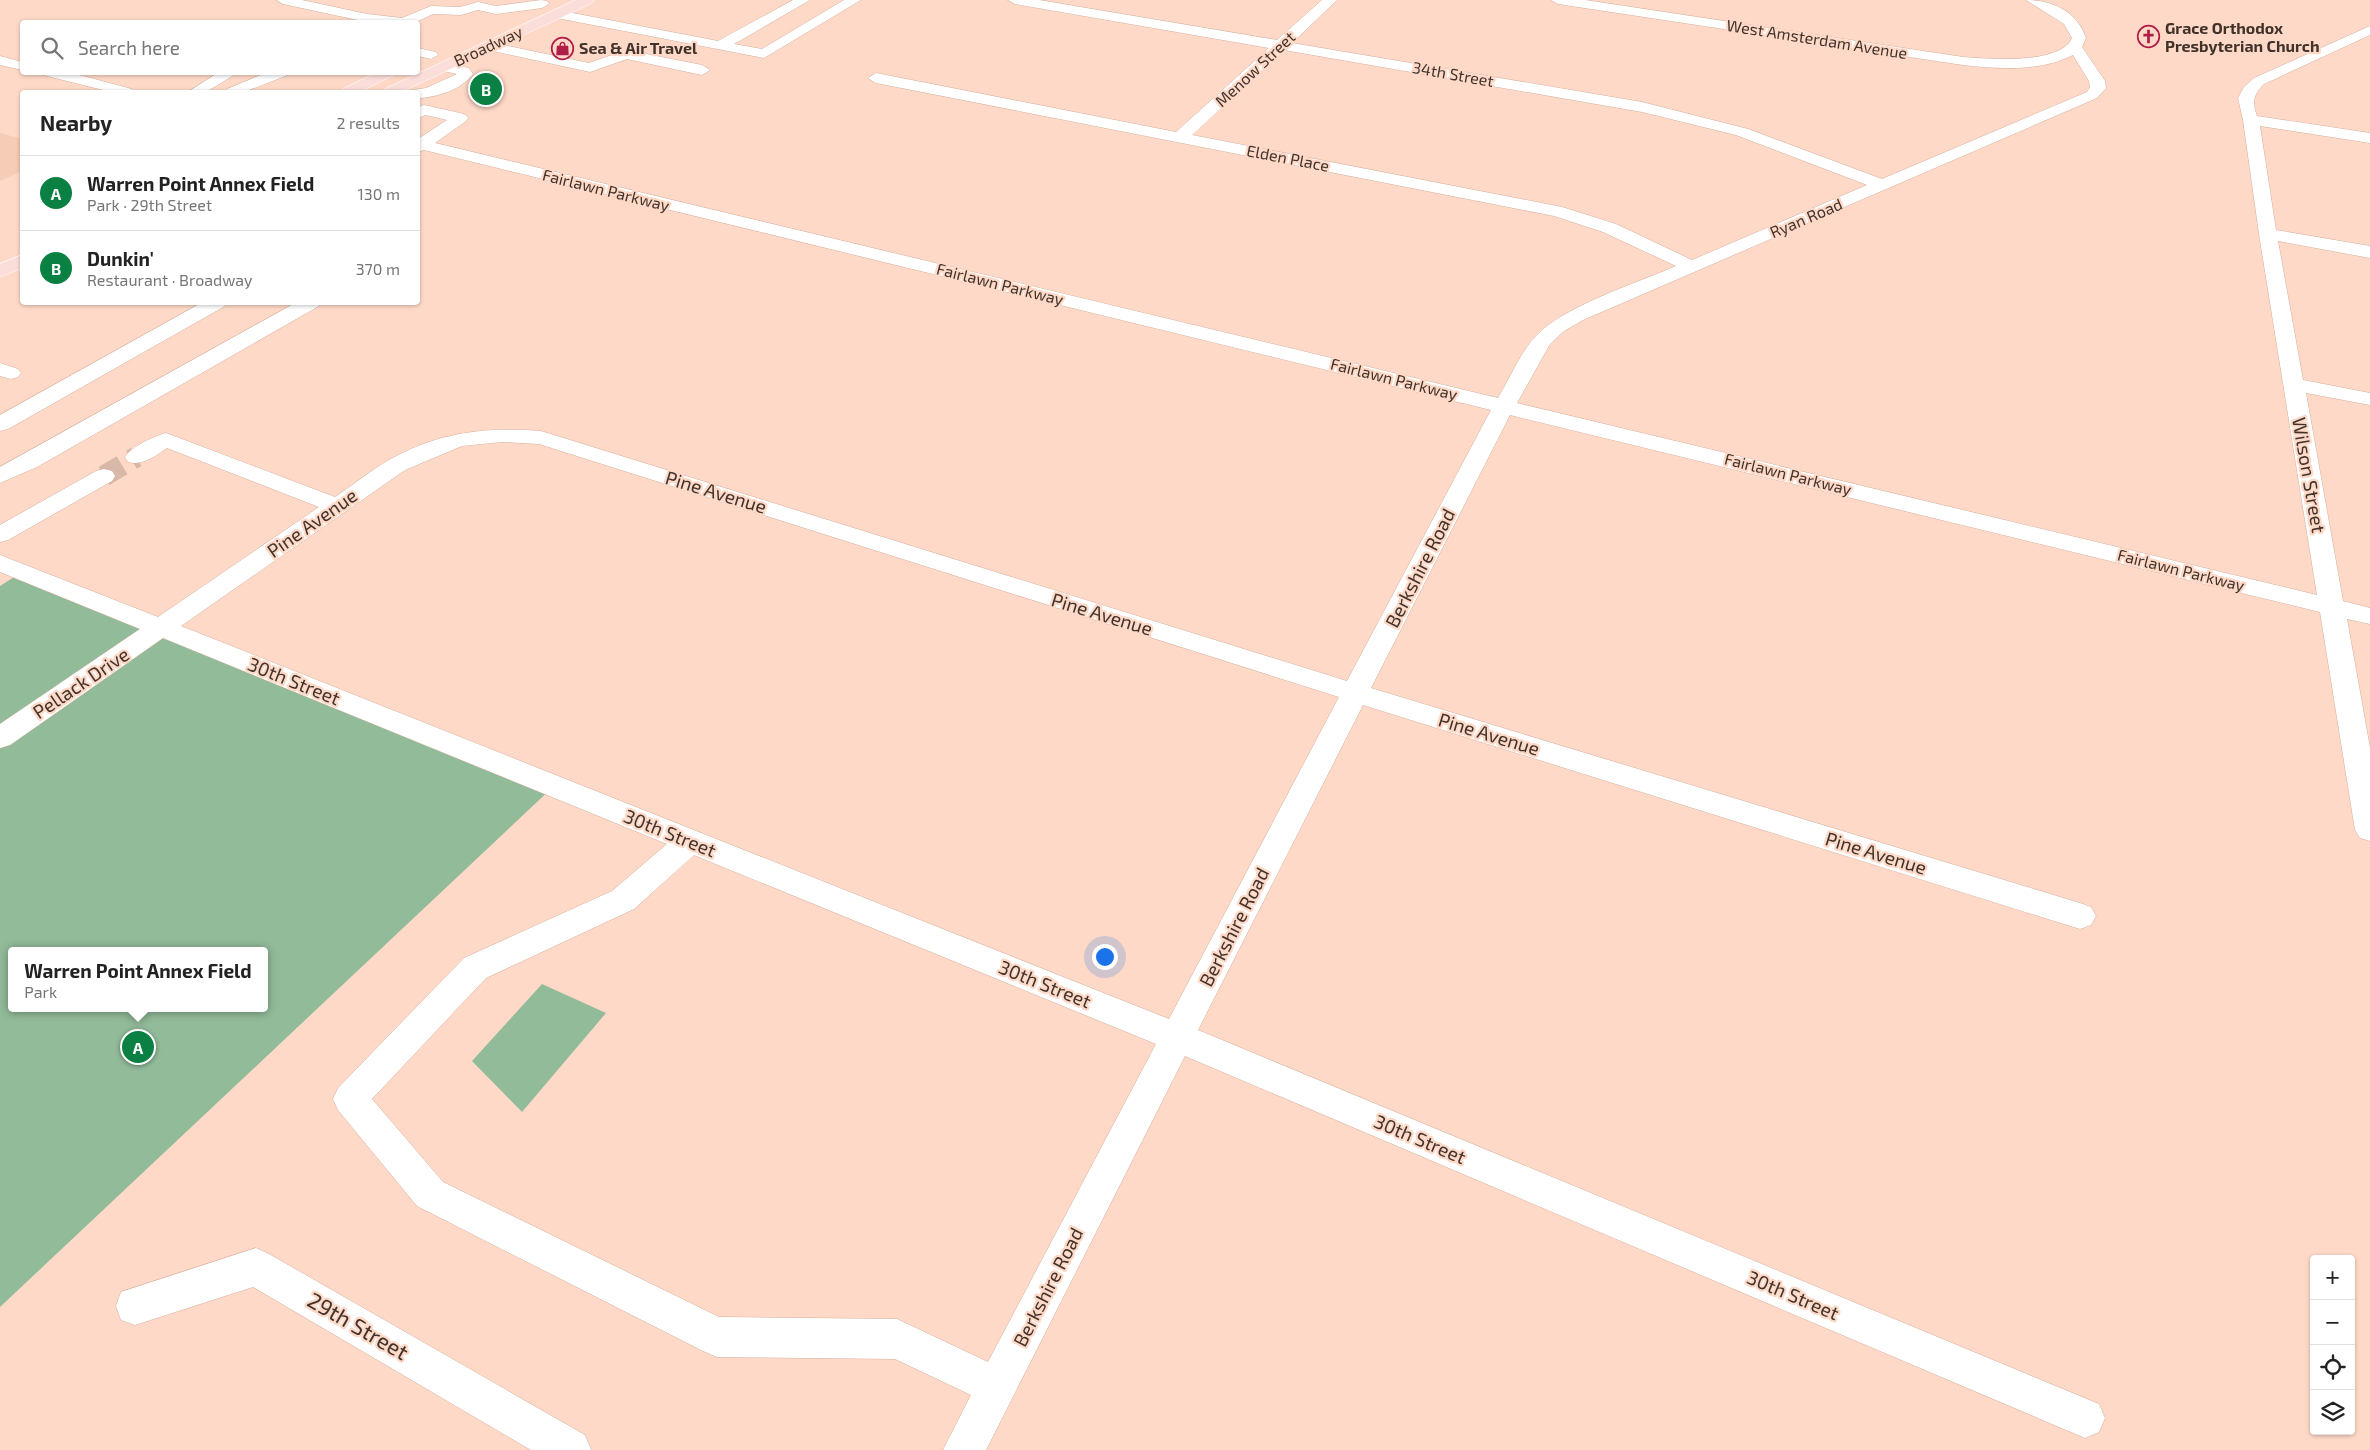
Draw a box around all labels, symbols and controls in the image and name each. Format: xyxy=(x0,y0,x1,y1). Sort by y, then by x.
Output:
street label: West Amsterdam Avenue xyxy=(1725,15,1909,62)
place label: Grace Orthodox Presbyterian Church xyxy=(2165,18,2320,56)
search box xyxy=(20,20,420,75)
street label: Broadway xyxy=(450,21,526,70)
church icon: Grace Orthodox Presbyterian Church xyxy=(2137,25,2161,49)
street label: Menow Street xyxy=(1211,27,1298,110)
icon: search xyxy=(38,34,66,62)
text: Search here xyxy=(78,36,180,59)
shop icon: Sea & Air Travel xyxy=(551,36,575,60)
place label: Sea & Air Travel xyxy=(579,38,698,57)
street label: 34th Street xyxy=(1411,57,1495,90)
pin: B xyxy=(470,70,502,108)
text: Nearby xyxy=(40,110,112,135)
text: 2 results xyxy=(337,113,400,132)
street label: Elden Place xyxy=(1245,140,1331,175)
street label: Fairlawn Parkway xyxy=(541,165,672,215)
text: Warren Point Annex Field xyxy=(87,172,314,195)
text: A xyxy=(51,184,61,203)
text: 130 m xyxy=(358,184,400,203)
street label: Ryan Road xyxy=(1767,194,1845,241)
text: Park · 29th Street xyxy=(87,195,212,214)
text: Dunkin' xyxy=(87,247,154,270)
text: B xyxy=(51,259,61,278)
text: 370 m xyxy=(356,259,400,278)
street label: Fairlawn Parkway xyxy=(935,259,1066,309)
text: Restaurant · Broadway xyxy=(87,270,253,289)
street label: Fairlawn Parkway xyxy=(1329,354,1460,404)
street label: Wilson Street xyxy=(2288,415,2331,534)
street label: Fairlawn Parkway xyxy=(1723,449,1854,499)
street label: Pine Avenue xyxy=(663,465,770,518)
street label: Pine Avenue xyxy=(262,483,361,562)
street label: Berkshire Road xyxy=(1380,505,1459,631)
street label: Fairlawn Parkway xyxy=(2116,545,2247,595)
street label: Pine Avenue xyxy=(1049,587,1156,640)
street label: Pellack Drive xyxy=(28,642,133,723)
street label: 30th Street xyxy=(245,652,344,709)
street label: Pine Avenue xyxy=(1436,707,1543,760)
street label: 30th Street xyxy=(621,804,720,861)
street label: Pine Avenue xyxy=(1823,826,1930,879)
street label: Berkshire Road xyxy=(1194,864,1273,990)
your location xyxy=(1092,944,1118,970)
popup xyxy=(8,947,268,1012)
street label: 30th Street xyxy=(996,955,1095,1012)
text: Warren Point Annex Field xyxy=(24,959,252,982)
text: Park xyxy=(24,982,57,1001)
pin: A xyxy=(122,1028,154,1066)
street label: 30th Street xyxy=(1371,1109,1469,1168)
street label: Berkshire Road xyxy=(1008,1224,1087,1350)
map controls xyxy=(2310,1255,2355,1435)
button: + xyxy=(2310,1255,2355,1300)
street label: 30th Street xyxy=(1744,1265,1842,1324)
street label: 29th Street xyxy=(303,1286,414,1364)
button: − xyxy=(2310,1300,2355,1345)
button: locate xyxy=(2310,1345,2355,1390)
button: layers xyxy=(2310,1390,2355,1435)

